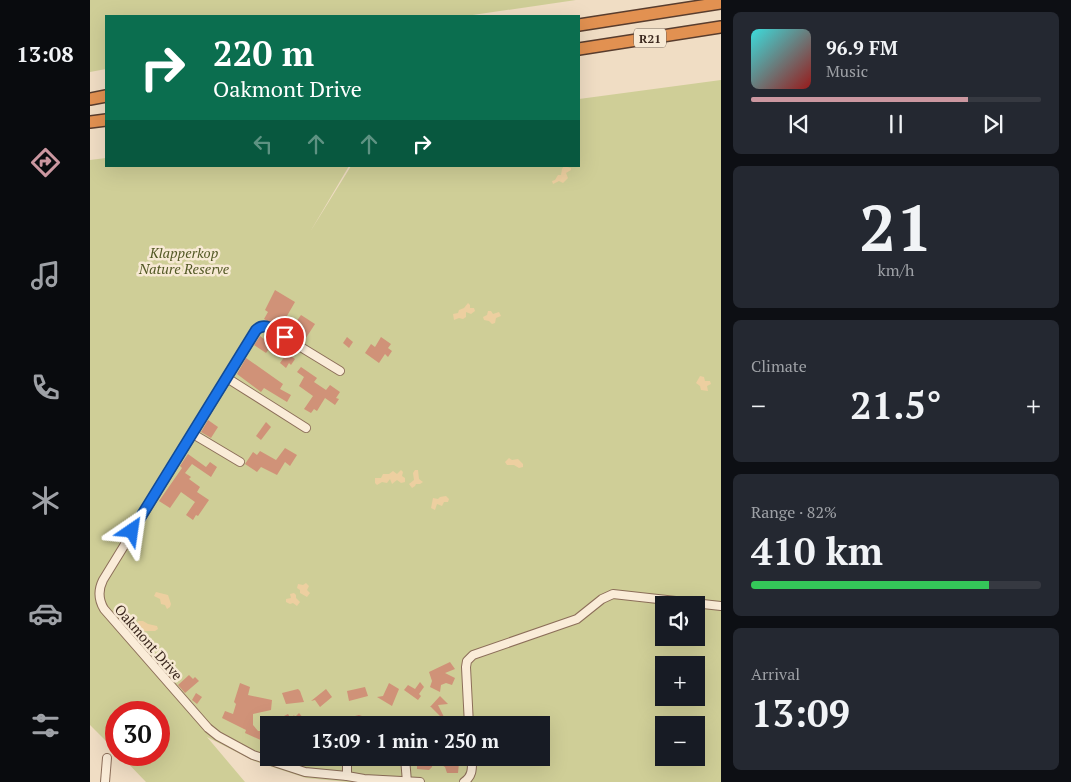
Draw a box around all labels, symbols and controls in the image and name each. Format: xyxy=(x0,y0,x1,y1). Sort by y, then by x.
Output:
road number: R21 xyxy=(634,28,666,48)
text: 220 m xyxy=(213,30,314,76)
icon: right xyxy=(130,35,195,100)
text: 96.9 FM xyxy=(826,35,898,60)
text: 13:08 xyxy=(16,39,74,68)
text: Music xyxy=(826,60,868,82)
text: Oakmont Drive xyxy=(213,74,362,103)
icon: previous xyxy=(785,110,813,138)
icon: pause xyxy=(882,110,910,138)
icon: next xyxy=(979,110,1007,138)
icon: left xyxy=(249,130,277,158)
icon: ahead xyxy=(302,130,330,158)
icon: ahead xyxy=(355,130,383,158)
icon: right xyxy=(408,130,436,158)
icon: directions xyxy=(28,145,63,180)
text: 21 xyxy=(859,183,933,270)
park label: Klapperkop Nature Reserve xyxy=(138,243,230,278)
icon: music xyxy=(28,258,63,293)
text: km/h xyxy=(878,259,914,281)
pin xyxy=(264,316,306,358)
icon: arrive xyxy=(271,323,299,351)
text: Climate xyxy=(751,355,807,377)
icon: phone xyxy=(28,370,63,405)
text: 21.5° xyxy=(850,380,942,430)
text: − xyxy=(751,387,766,424)
text: + xyxy=(1026,387,1041,424)
icon: climate xyxy=(28,483,63,518)
text: Range · 82% xyxy=(751,501,837,523)
position arrow xyxy=(105,504,157,556)
text: 410 km xyxy=(751,526,883,576)
icon: car xyxy=(28,596,63,631)
map controls xyxy=(655,596,705,766)
button: sound xyxy=(655,596,705,646)
street label: Oakmont Drive xyxy=(111,600,187,684)
button: + xyxy=(655,656,705,706)
text: Arrival xyxy=(751,663,800,685)
text: 13:09 xyxy=(751,688,850,738)
speed limit sign: 30 xyxy=(105,701,170,766)
icon: filters xyxy=(28,708,63,743)
button: − xyxy=(655,716,705,766)
text: 13:09 · 1 min · 250 m xyxy=(311,728,499,753)

